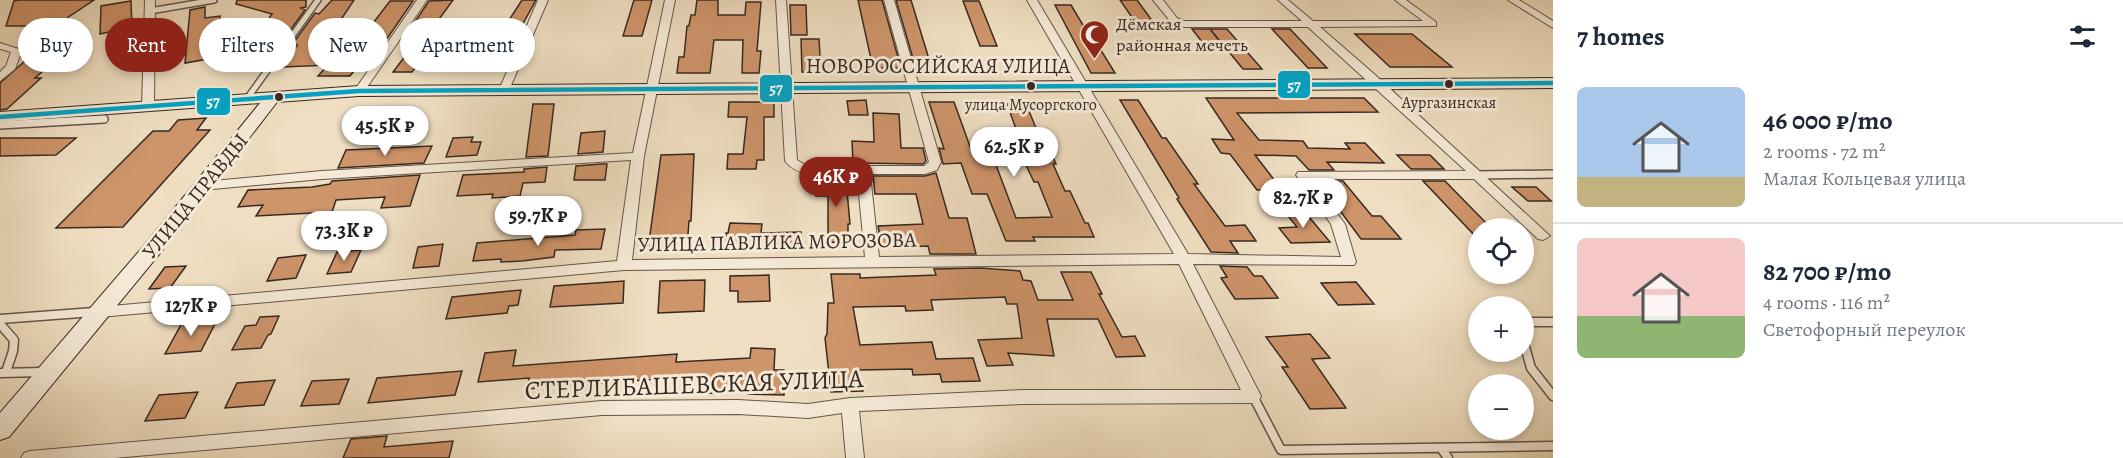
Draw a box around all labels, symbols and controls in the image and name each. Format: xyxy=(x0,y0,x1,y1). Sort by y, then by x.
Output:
place label: Дёмская районная мечеть xyxy=(1116,12,1248,57)
chip: Buy xyxy=(18,18,93,72)
chip: Rent xyxy=(105,18,187,72)
chip: Filters xyxy=(199,18,296,72)
chip: New xyxy=(308,18,388,72)
chip: Apartment xyxy=(400,18,535,72)
mosque icon: Дёмская районная мечеть xyxy=(1079,18,1111,60)
text: 7 homes xyxy=(1577,19,1665,54)
icon: filters xyxy=(2066,20,2099,53)
street label: НОВОРОССИЙСКАЯ УЛИЦА xyxy=(806,52,1071,80)
line badge: 57 xyxy=(1277,70,1311,99)
line badge: 57 xyxy=(759,74,793,103)
text: 57 xyxy=(1287,75,1301,97)
text: 57 xyxy=(769,78,783,100)
marker: Аургазинская xyxy=(1443,78,1455,90)
marker: улица Мусоргского xyxy=(1025,80,1037,92)
line badge: 57 xyxy=(196,87,231,116)
text: 57 xyxy=(206,91,220,113)
unlabelled marker xyxy=(273,91,285,103)
place label: Аургазинская xyxy=(1401,92,1496,114)
place label: улица Мусоргского xyxy=(964,94,1097,116)
text: 46 000 ₽/mo xyxy=(1763,103,1893,138)
pin: 45.5K ₽ xyxy=(330,106,440,157)
icon: home xyxy=(1625,111,1697,183)
text: 45.5K ₽ xyxy=(356,112,414,139)
street label: УЛИЦА ПРАВДЫ xyxy=(136,127,254,265)
pin: 62.5K ₽ xyxy=(959,127,1069,178)
text: 62.5K ₽ xyxy=(984,133,1044,160)
text: 2 rooms · 72 m² xyxy=(1763,138,1885,165)
pin: 46K ₽ xyxy=(794,157,878,208)
text: 46K ₽ xyxy=(813,163,859,190)
text: Малая Кольцевая улица xyxy=(1763,165,1966,192)
pin: 82.7K ₽ xyxy=(1248,178,1358,229)
text: 82.7K ₽ xyxy=(1273,184,1333,211)
pin: 59.7K ₽ xyxy=(483,196,593,247)
text: 59.7K ₽ xyxy=(509,202,567,229)
pin: 73.3K ₽ xyxy=(289,211,399,262)
text: 73.3K ₽ xyxy=(315,217,373,244)
map controls xyxy=(1468,218,1534,440)
button: locate xyxy=(1468,218,1534,284)
street label: УЛИЦА ПАВЛИКА МОРОЗОВА xyxy=(637,226,917,258)
text: 82 700 ₽/mo xyxy=(1763,254,1891,289)
icon: home xyxy=(1625,262,1697,334)
pin: 127K ₽ xyxy=(142,286,240,337)
text: 4 rooms · 116 m² xyxy=(1763,289,1890,316)
text: 127K ₽ xyxy=(165,292,217,319)
button: + xyxy=(1468,296,1534,362)
text: Светофорный переулок xyxy=(1763,316,1966,343)
street label: СТЕРЛИБАШЕВСКАЯ УЛИЦА xyxy=(524,361,865,408)
button: − xyxy=(1468,374,1534,440)

